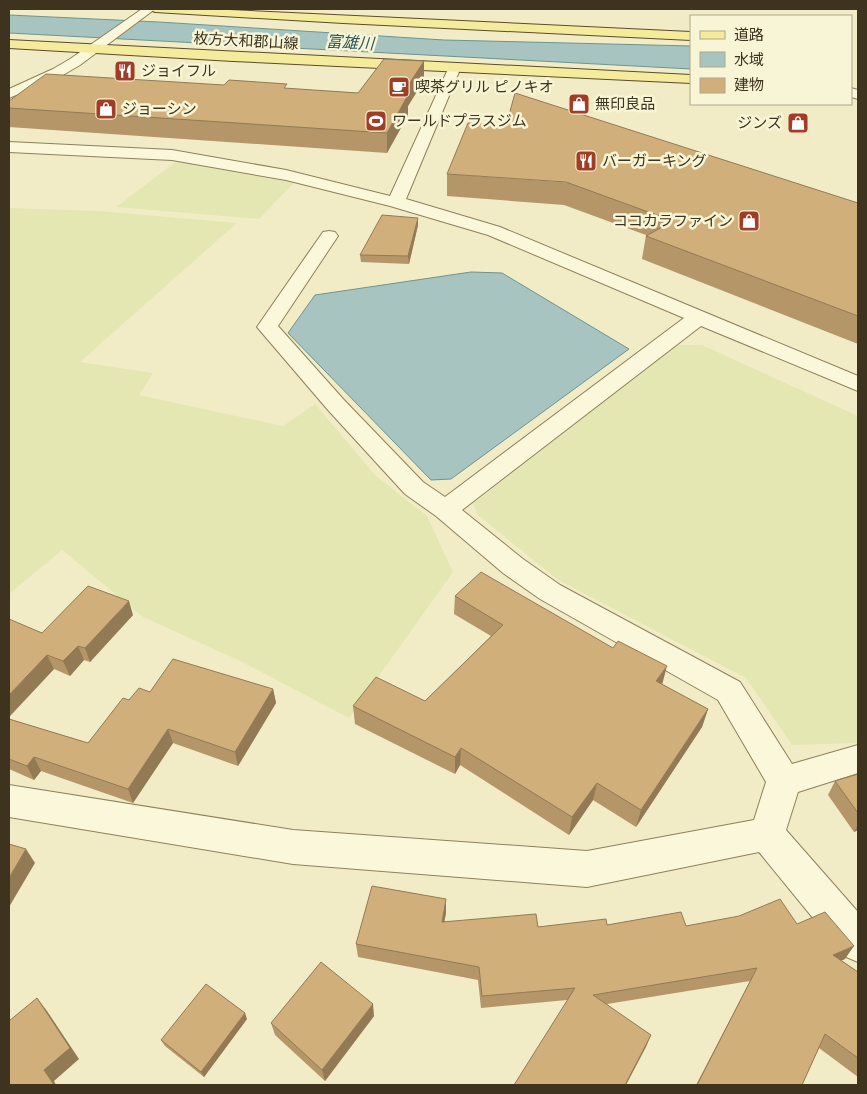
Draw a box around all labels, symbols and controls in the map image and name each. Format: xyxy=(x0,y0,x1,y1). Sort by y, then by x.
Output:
legend xyxy=(690,15,852,105)
text: 道路 xyxy=(734,24,764,47)
street label: 枚方大和郡山線 xyxy=(193,27,299,56)
water label: 富雄川 xyxy=(325,30,377,56)
text: 水域 xyxy=(734,49,764,72)
restaurant icon: ジョイフル xyxy=(113,59,137,83)
place label: ジョイフル xyxy=(141,60,216,83)
text: 建物 xyxy=(734,74,764,97)
cafe icon: 喫茶グリル ピノキオ xyxy=(387,75,411,99)
place label: 喫茶グリル ピノキオ xyxy=(415,76,554,99)
shop icon: 無印良品 xyxy=(567,92,591,116)
place label: 無印良品 xyxy=(595,93,655,116)
shop icon: ジョーシン xyxy=(94,97,118,121)
place label: ジョーシン xyxy=(122,98,197,121)
sports icon: ワールドプラスジム xyxy=(364,109,388,133)
place label: ワールドプラスジム xyxy=(392,110,527,133)
shop icon: ジンズ xyxy=(786,111,810,135)
place label: ジンズ xyxy=(737,112,782,135)
restaurant icon: バーガーキング xyxy=(574,149,598,173)
place label: バーガーキング xyxy=(602,150,707,173)
shop icon: ココカラファイン xyxy=(737,209,761,233)
place label: ココカラファイン xyxy=(613,210,733,233)

